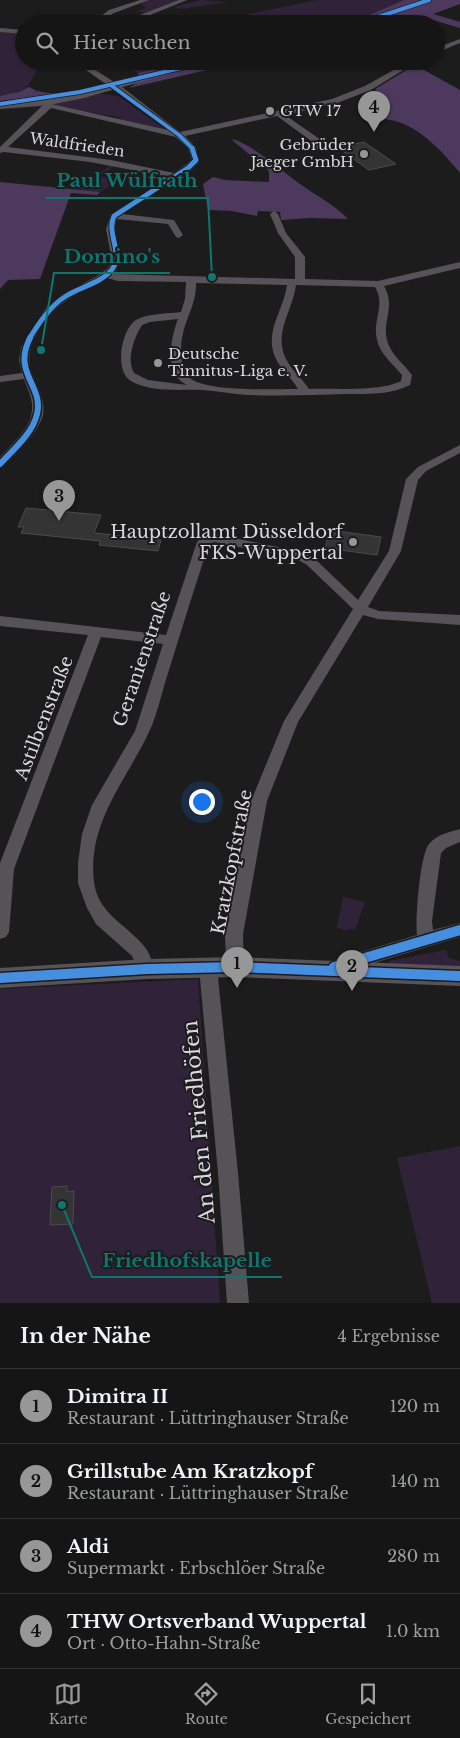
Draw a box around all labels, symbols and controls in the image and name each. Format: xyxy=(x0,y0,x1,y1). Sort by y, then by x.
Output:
search box xyxy=(15,15,445,70)
icon: search xyxy=(33,29,61,57)
text: Hier suchen xyxy=(73,31,191,54)
pin: 4 xyxy=(358,91,390,132)
place label: GTW 17 xyxy=(280,101,341,120)
marker: GTW 17 xyxy=(264,105,276,117)
street label: Waldfrieden xyxy=(27,128,126,161)
place label: Gebrüder Jaeger GmbH xyxy=(249,135,355,171)
marker: Gebrüder Jaeger GmbH xyxy=(358,148,370,160)
callout: Paul Wülfrath xyxy=(46,164,208,198)
text: Paul Wülfrath xyxy=(56,169,198,192)
callout: Domino's xyxy=(54,239,170,273)
text: Domino's xyxy=(64,245,160,268)
place label: Deutsche Tinnitus-Liga e. V. xyxy=(168,344,308,380)
marker: Deutsche Tinnitus-Liga e. V. xyxy=(152,357,164,369)
pin: 3 xyxy=(43,480,75,521)
place label: Hauptzollamt Düsseldorf FKS-Wuppertal xyxy=(110,521,346,564)
marker: Hauptzollamt Düsseldorf FKS-Wuppertal xyxy=(347,536,359,548)
street label: Geranienstraße xyxy=(108,588,176,730)
street label: Astilbenstraße xyxy=(10,653,78,784)
street label: Kratzkopfstraße xyxy=(207,788,257,936)
your location xyxy=(189,789,215,815)
pin: 1 xyxy=(221,947,253,988)
pin: 2 xyxy=(336,950,368,991)
street label: An den Friedhöfen xyxy=(177,1019,221,1226)
callout: Friedhofskapelle xyxy=(92,1243,282,1277)
text: Friedhofskapelle xyxy=(102,1249,272,1272)
text: In der Nähe xyxy=(20,1323,151,1349)
text: 4 Ergebnisse xyxy=(337,1326,440,1346)
text: Dimitra II xyxy=(67,1385,168,1408)
text: 1 xyxy=(33,1396,39,1416)
text: 120 m xyxy=(390,1396,440,1416)
text: Restaurant · Lüttringhauser Straße xyxy=(67,1408,349,1428)
text: Grillstube Am Kratzkopf xyxy=(67,1460,313,1483)
text: 2 xyxy=(31,1471,41,1491)
text: 140 m xyxy=(390,1471,440,1491)
text: Restaurant · Lüttringhauser Straße xyxy=(67,1483,349,1503)
text: Aldi xyxy=(67,1535,109,1558)
text: 3 xyxy=(31,1546,41,1566)
text: 280 m xyxy=(387,1546,440,1566)
text: Supermarkt · Erbschlöer Straße xyxy=(67,1558,325,1578)
text: THW Ortsverband Wuppertal xyxy=(67,1610,367,1633)
text: 4 xyxy=(31,1621,41,1641)
text: 1.0 km xyxy=(386,1621,440,1641)
text: Ort · Otto-Hahn-Straße xyxy=(67,1633,260,1653)
tab: Karte xyxy=(49,1680,87,1728)
tab: Route xyxy=(185,1680,228,1728)
tab: Gespeichert xyxy=(325,1680,411,1728)

